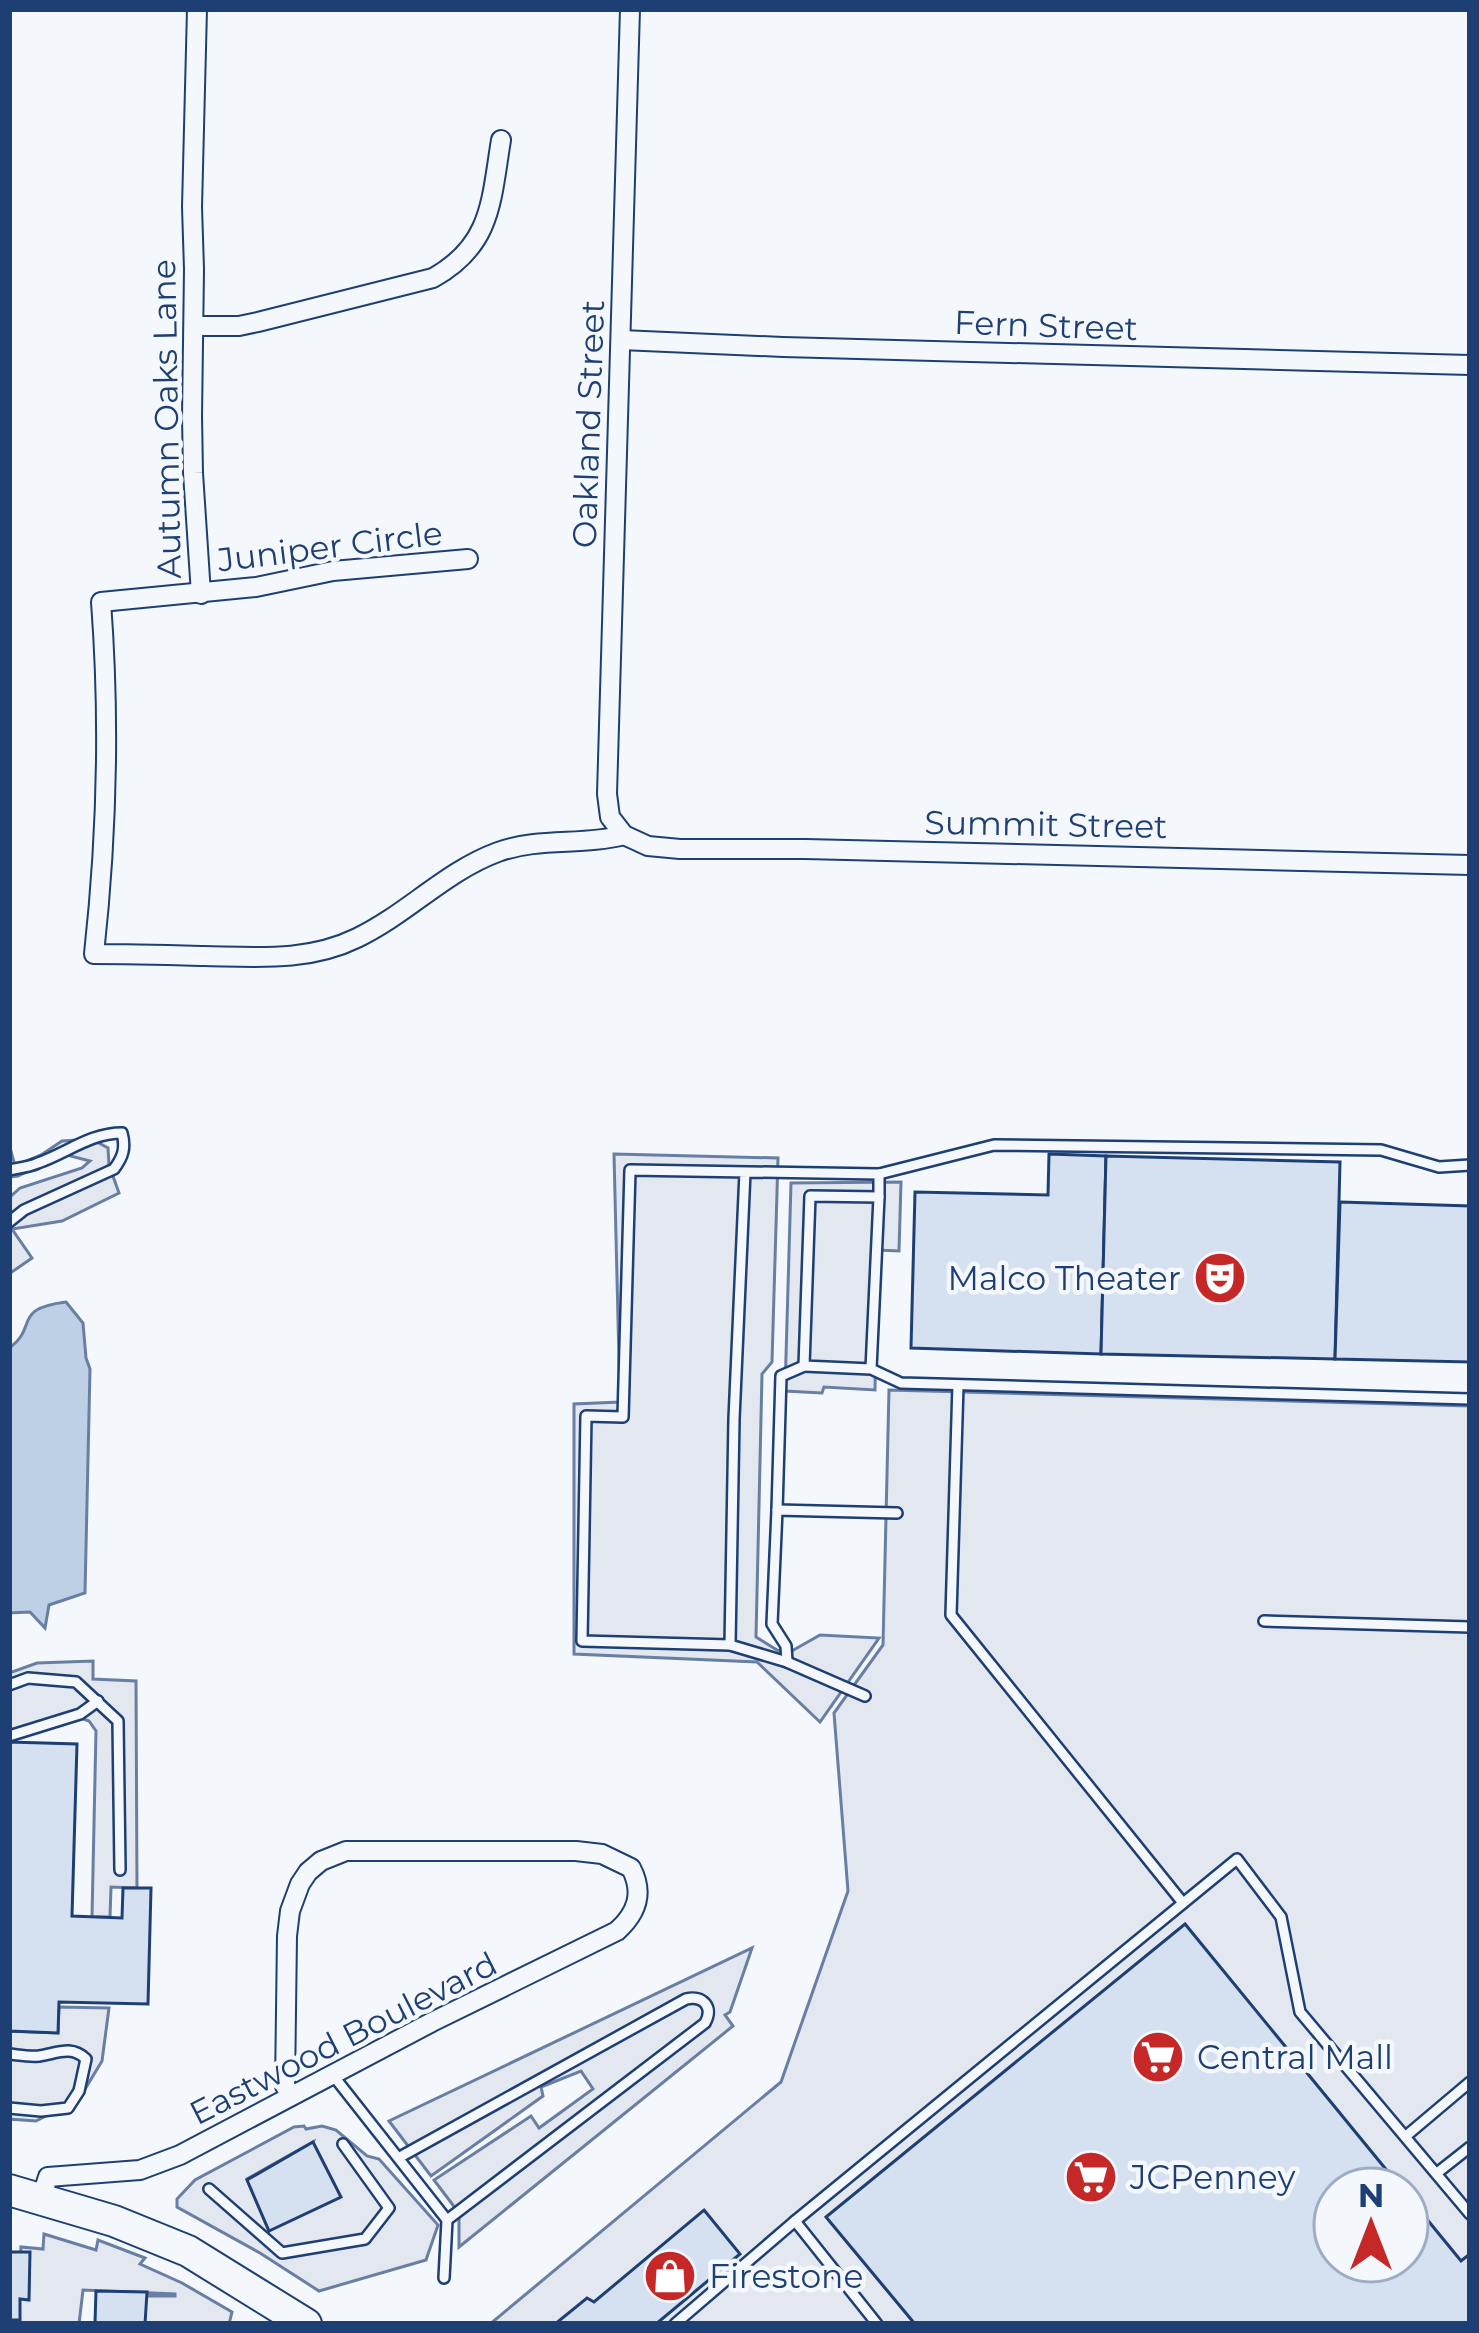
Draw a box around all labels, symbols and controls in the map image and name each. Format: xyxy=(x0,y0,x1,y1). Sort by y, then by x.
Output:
street label: Autumn Oaks Lane xyxy=(143,259,189,579)
street label: Oakland Street xyxy=(564,299,612,549)
street label: Fern Street xyxy=(953,302,1139,348)
street label: Juniper Circle xyxy=(214,512,445,580)
street label: Summit Street xyxy=(924,802,1168,846)
theatre icon: Malco Theater xyxy=(1192,1250,1248,1306)
place label: Malco Theater xyxy=(947,1258,1181,1298)
street label: Eastwood Boulevard xyxy=(183,1943,503,2133)
supermarket icon: Central Mall xyxy=(1130,2029,1186,2085)
place label: Central Mall xyxy=(1197,2037,1393,2077)
supermarket icon: JCPenney xyxy=(1063,2149,1119,2205)
place label: JCPenney xyxy=(1129,2157,1295,2197)
north arrow xyxy=(1311,2165,1431,2285)
text: N xyxy=(1358,2175,1384,2215)
shop icon: Firestone xyxy=(642,2248,698,2304)
place label: Firestone xyxy=(709,2256,863,2296)

